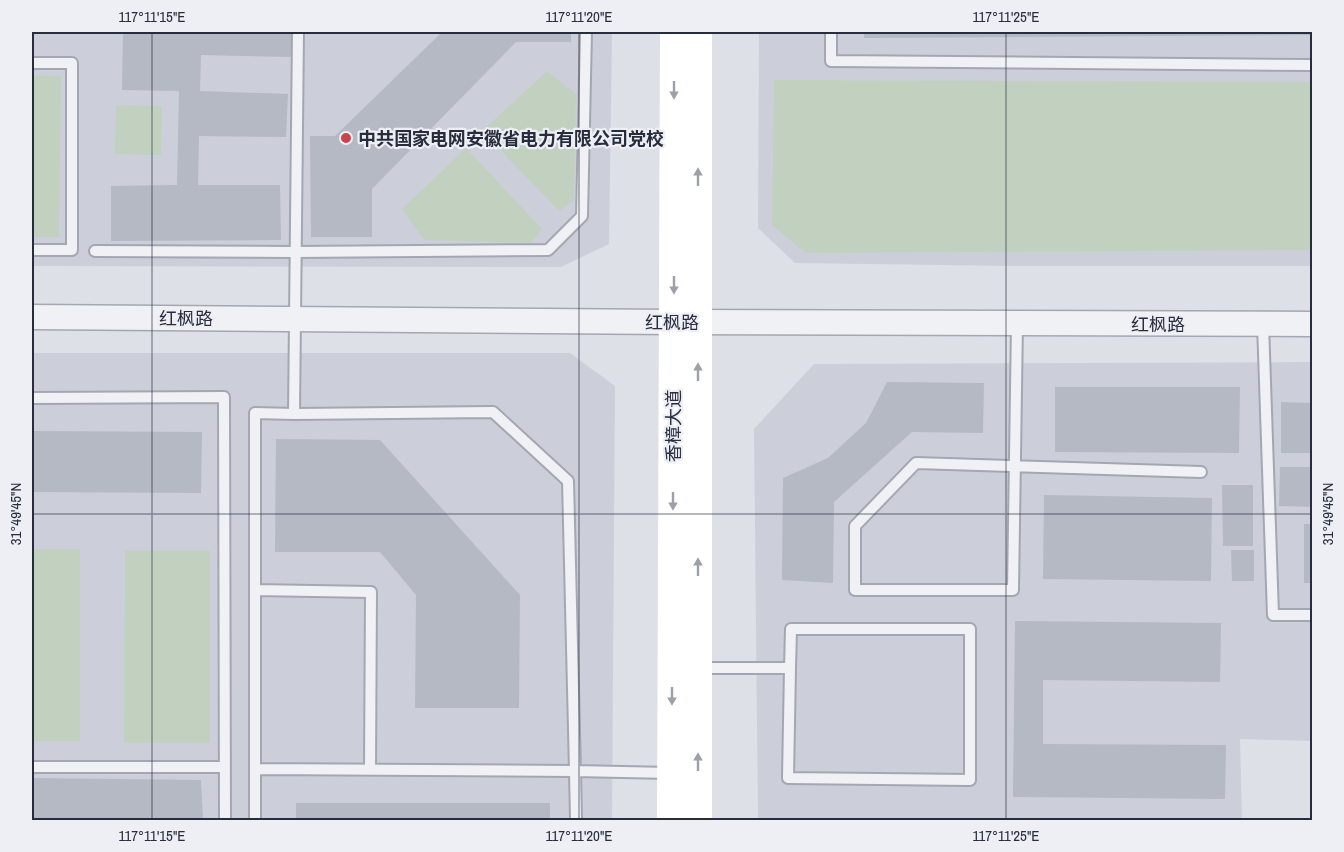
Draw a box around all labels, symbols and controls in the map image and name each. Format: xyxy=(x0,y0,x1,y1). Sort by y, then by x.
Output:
text: 117°11'15"E xyxy=(118,6,186,27)
text: 117°11'20"E xyxy=(545,6,613,27)
text: 117°11'25"E xyxy=(972,6,1040,27)
one-way arrow xyxy=(669,80,679,99)
place label: 中共国家电网安徽省电力有限公司党校 xyxy=(358,126,664,151)
marker: 中共国家电网安徽省电力有限公司党校 xyxy=(339,131,353,145)
one-way arrow xyxy=(693,168,703,187)
one-way arrow xyxy=(669,275,679,294)
street label: 红枫路 xyxy=(159,306,213,331)
street label: 红枫路 xyxy=(645,310,699,335)
street label: 红枫路 xyxy=(1131,312,1185,337)
one-way arrow xyxy=(693,363,703,382)
street label: 香樟大道 xyxy=(661,390,686,462)
text: 31°49'45"N xyxy=(5,483,26,545)
text: 31°49'45"N xyxy=(1317,483,1338,545)
one-way arrow xyxy=(668,491,678,510)
one-way arrow xyxy=(693,558,703,577)
one-way arrow xyxy=(667,686,677,705)
one-way arrow xyxy=(693,752,703,771)
text: 117°11'15"E xyxy=(118,825,186,846)
text: 117°11'20"E xyxy=(545,825,613,846)
text: 117°11'25"E xyxy=(972,825,1040,846)

